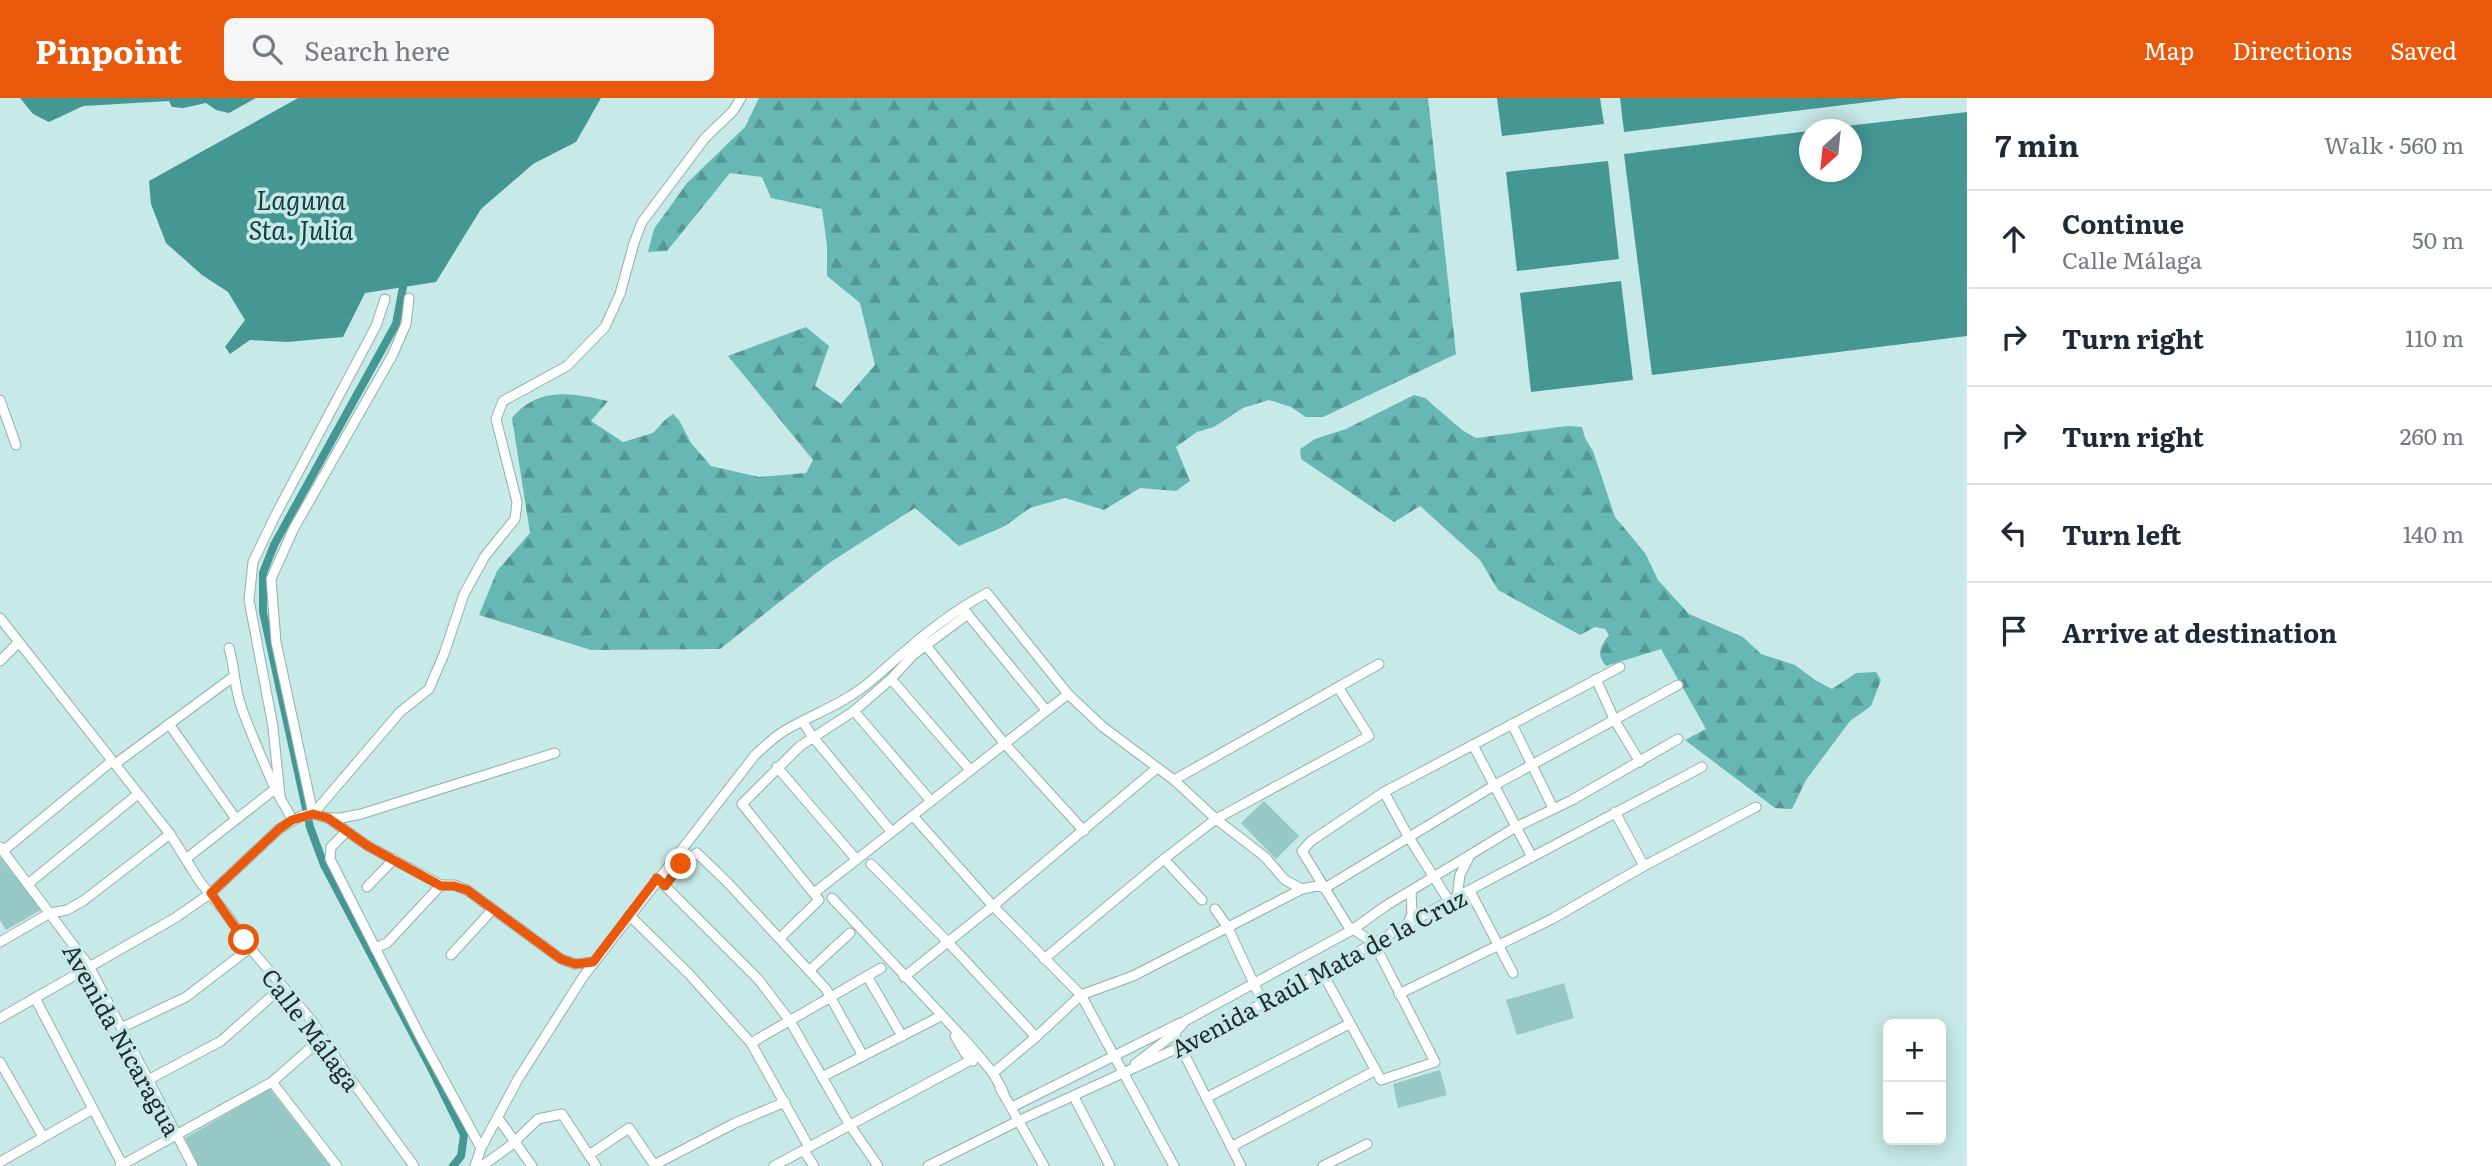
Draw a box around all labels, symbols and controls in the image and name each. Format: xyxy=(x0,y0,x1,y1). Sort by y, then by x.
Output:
search box xyxy=(224,18,714,81)
text: Pinpoint xyxy=(35,25,182,74)
icon: search xyxy=(248,30,286,68)
text: Search here xyxy=(304,30,450,69)
text: Map xyxy=(2143,32,2194,67)
text: Directions xyxy=(2232,32,2352,67)
text: Saved xyxy=(2390,32,2457,67)
north arrow xyxy=(1799,119,1862,182)
text: 7 min xyxy=(1995,122,2079,166)
text: Walk · 560 m xyxy=(2324,127,2464,161)
water label: Laguna Sta. Julia xyxy=(248,179,354,248)
text: Continue xyxy=(2062,203,2184,242)
icon: ahead xyxy=(1995,220,2033,258)
text: 50 m xyxy=(2412,222,2464,256)
text: Calle Málaga xyxy=(2062,242,2202,276)
icon: right xyxy=(1995,318,2033,356)
text: Turn right xyxy=(2062,318,2204,357)
text: 110 m xyxy=(2405,320,2464,354)
icon: right xyxy=(1995,416,2033,454)
text: Turn right xyxy=(2062,416,2204,455)
text: 260 m xyxy=(2400,418,2464,452)
icon: left xyxy=(1995,514,2033,552)
text: Turn left xyxy=(2062,514,2181,553)
text: 140 m xyxy=(2403,516,2464,550)
icon: arrive xyxy=(1995,612,2033,650)
text: Arrive at destination xyxy=(2062,612,2337,651)
route end xyxy=(665,848,696,879)
street label: Avenida Raúl Mata de la Cruz xyxy=(1164,879,1472,1065)
route start xyxy=(228,924,259,955)
street label: Avenida Nicaragua xyxy=(55,936,191,1142)
street label: Calle Málaga xyxy=(254,960,370,1098)
map controls xyxy=(1883,1019,1946,1145)
button: + xyxy=(1883,1019,1946,1082)
button: − xyxy=(1883,1082,1946,1145)

